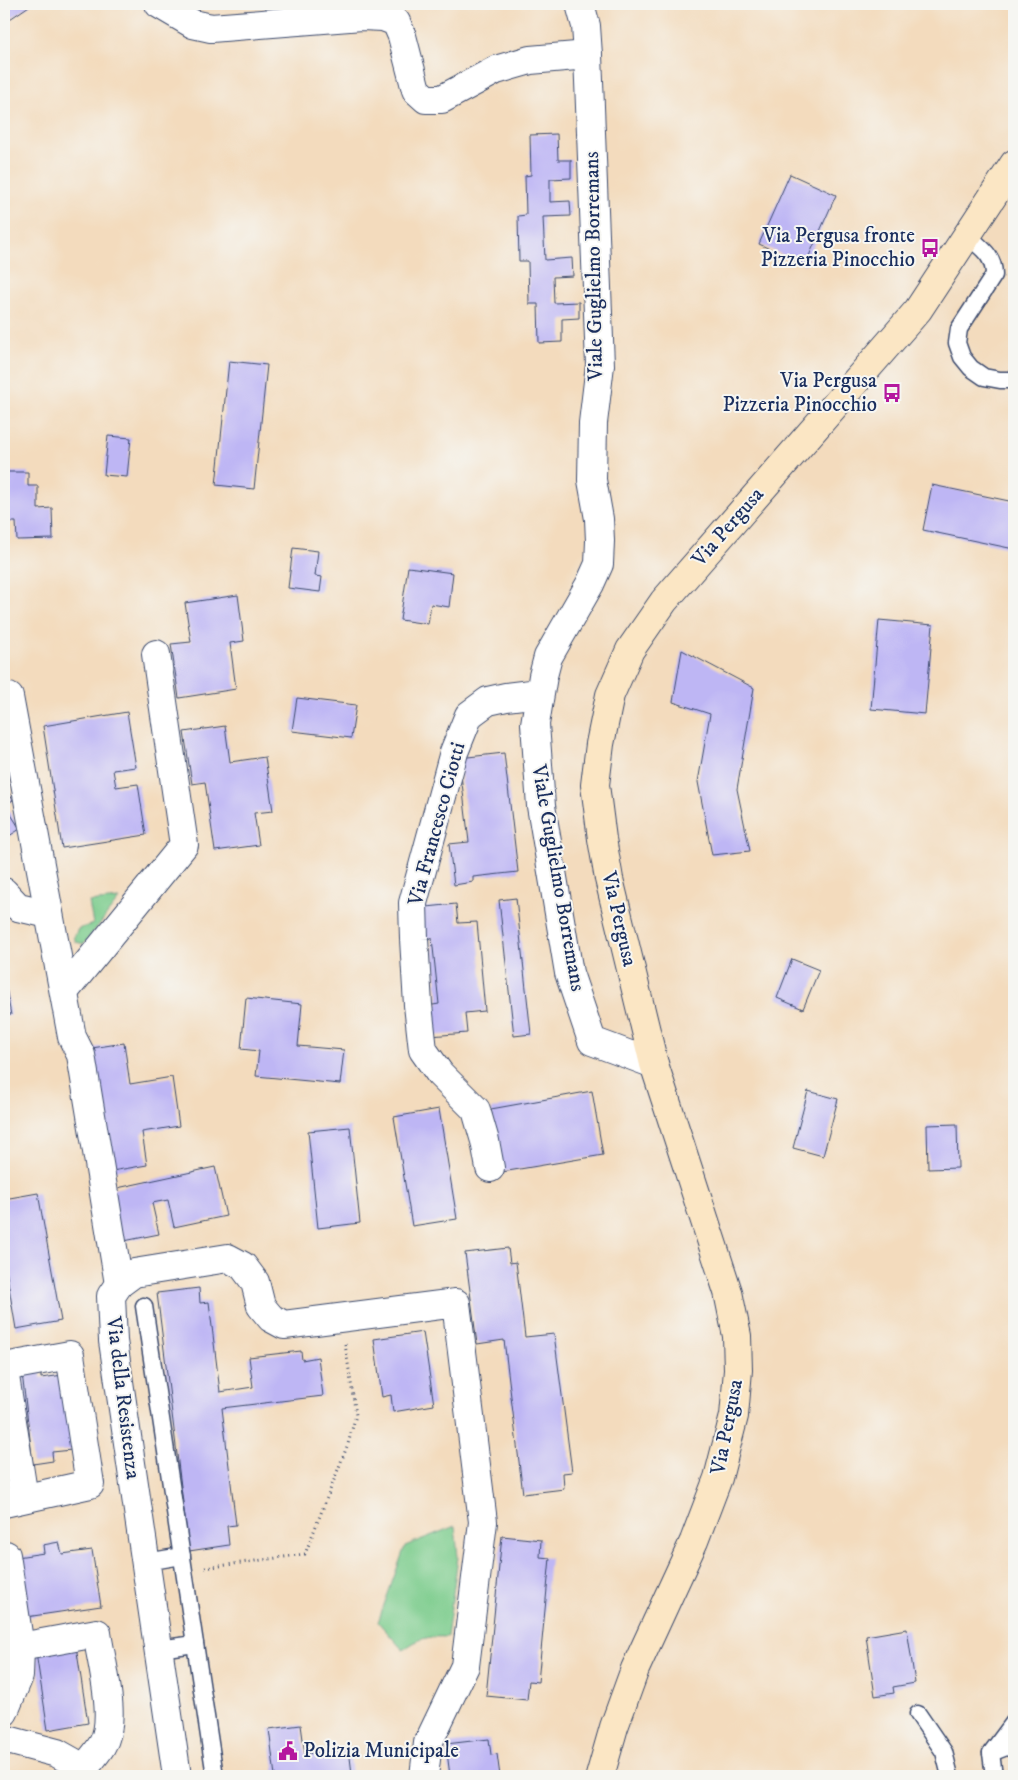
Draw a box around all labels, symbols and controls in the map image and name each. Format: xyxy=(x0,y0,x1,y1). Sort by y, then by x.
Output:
street label: Viale Guglielmo Borremans xyxy=(579,151,609,382)
place label: Via Pergusa fronte Pizzeria Pinocchio xyxy=(760,223,915,273)
bus stop icon: Via Pergusa fronte Pizzeria Pinocchio xyxy=(919,237,941,259)
place label: Via Pergusa Pizzeria Pinocchio xyxy=(722,368,877,418)
bus stop icon: Via Pergusa Pizzeria Pinocchio xyxy=(881,382,903,404)
street label: Via Pergusa xyxy=(686,482,770,573)
street label: Via Francesco Ciotti xyxy=(402,739,471,910)
street label: Viale Guglielmo Borremans xyxy=(525,762,591,993)
street label: Via Pergusa xyxy=(595,868,643,969)
street label: Via della Resistenza xyxy=(100,1314,146,1481)
street label: Via Pergusa xyxy=(705,1377,749,1478)
place label: Polizia Municipale xyxy=(303,1738,459,1764)
public building icon: Polizia Municipale xyxy=(277,1740,299,1762)

